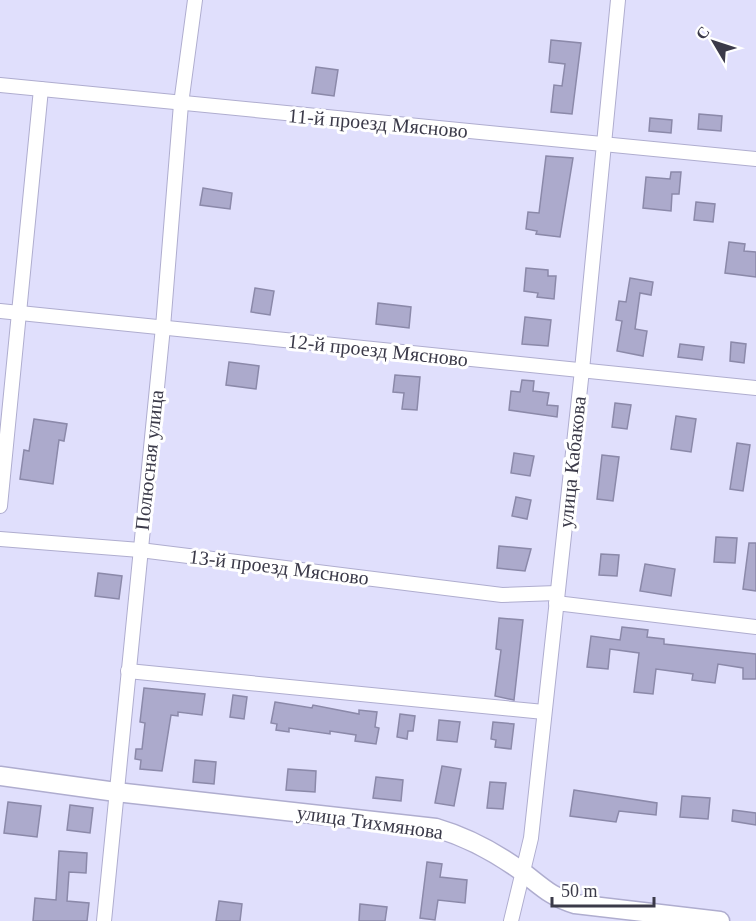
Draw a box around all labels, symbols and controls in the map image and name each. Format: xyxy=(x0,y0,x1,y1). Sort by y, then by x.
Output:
north arrow xyxy=(684,12,744,72)
text: С xyxy=(692,23,713,43)
street label: 11-й проезд Мясново xyxy=(287,104,469,143)
street label: 12-й проезд Мясново xyxy=(287,330,469,371)
street label: Полюсная улица xyxy=(131,389,168,531)
street label: улица Кабакова xyxy=(554,395,591,529)
street label: 13-й проезд Мясново xyxy=(188,545,370,590)
street label: улица Тихмянова xyxy=(295,801,445,844)
scale bar xyxy=(552,870,654,908)
text: 50 m xyxy=(561,881,598,901)

